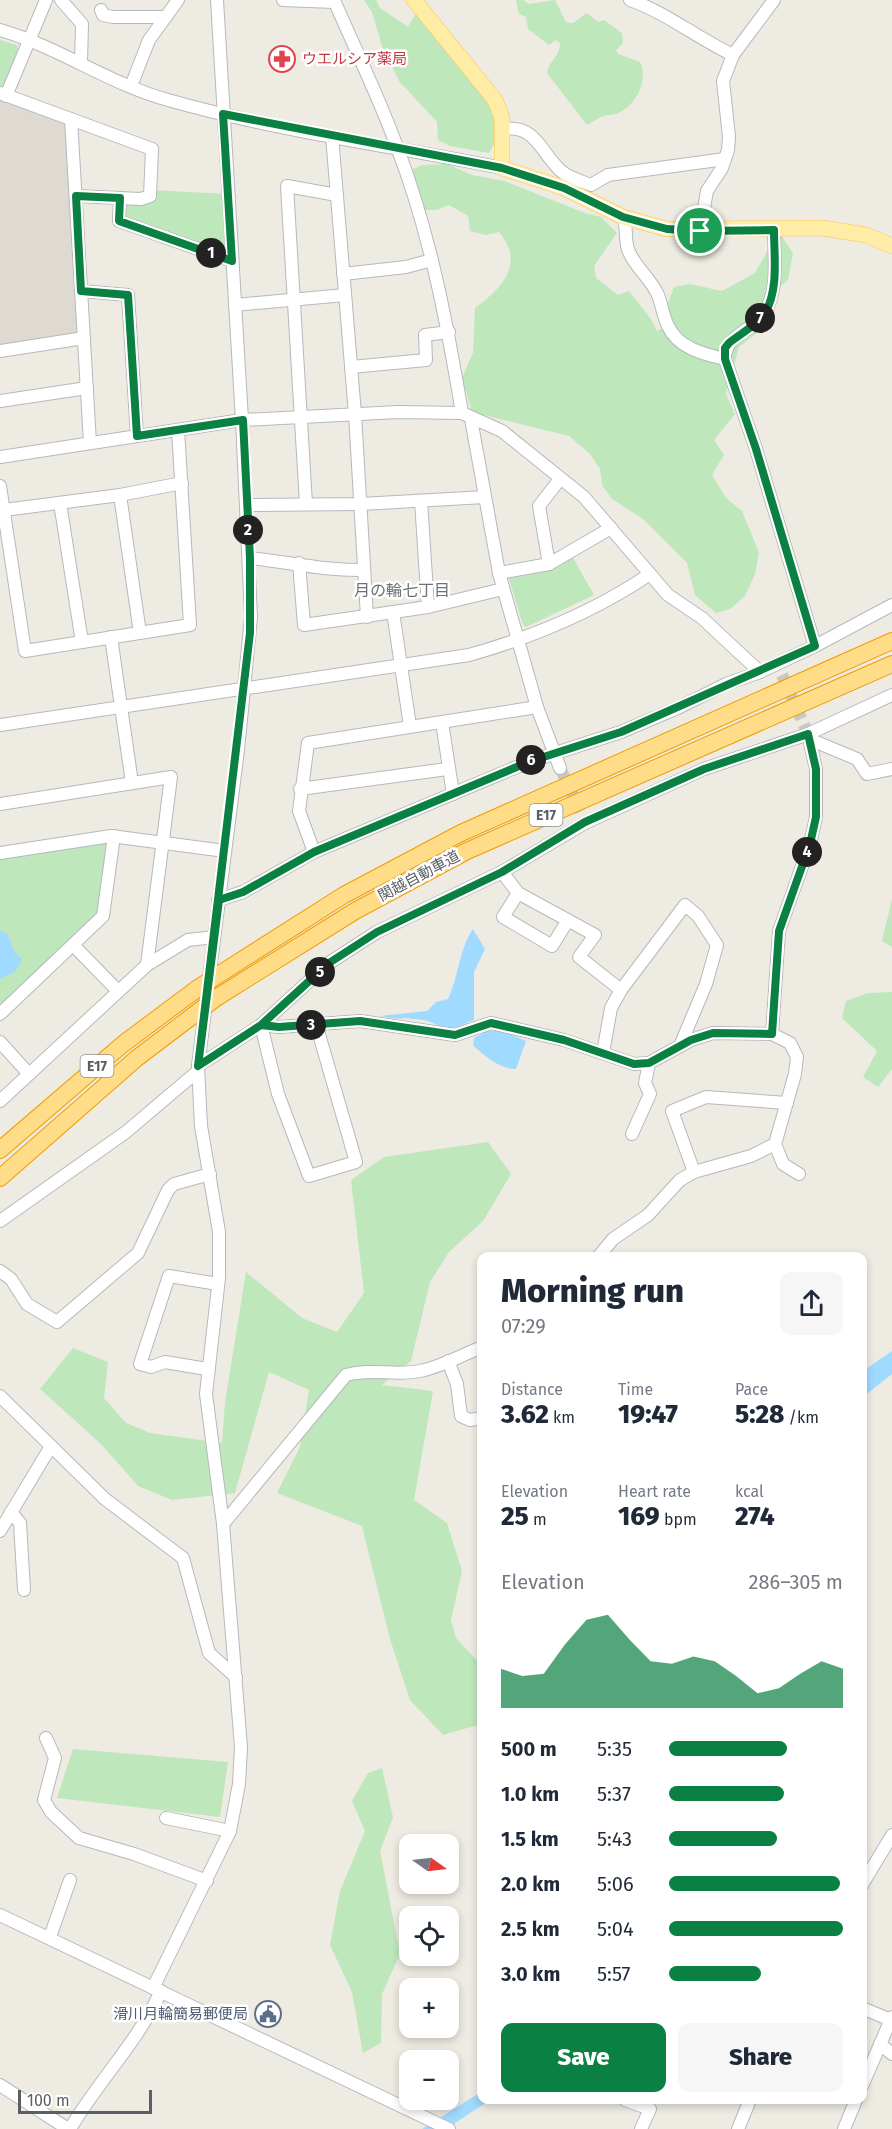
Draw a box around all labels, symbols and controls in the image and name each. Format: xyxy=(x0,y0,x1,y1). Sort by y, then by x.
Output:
pharmacy icon: ウエルシア薬局 xyxy=(267,44,297,74)
place label: ウエルシア薬局 xyxy=(302,50,407,68)
pin xyxy=(674,205,725,256)
icon: arrive xyxy=(683,214,716,247)
pin: 1 xyxy=(196,238,226,268)
text: 1 xyxy=(207,243,215,262)
pin: 7 xyxy=(745,303,775,333)
text: 7 xyxy=(756,308,764,327)
pin: 2 xyxy=(233,515,263,545)
text: 2 xyxy=(244,520,252,539)
district label: 月の輪七丁目 xyxy=(354,581,450,600)
pin: 6 xyxy=(516,745,546,775)
text: 6 xyxy=(526,750,536,769)
road number: E17 xyxy=(530,804,562,826)
pin: 4 xyxy=(792,837,822,867)
text: 4 xyxy=(802,842,812,861)
street label: 関越自動車道 xyxy=(375,847,463,905)
pin: 5 xyxy=(305,957,335,987)
text: 5 xyxy=(316,962,324,981)
pin: 3 xyxy=(296,1010,326,1040)
text: 3 xyxy=(307,1015,315,1034)
road number: E17 xyxy=(80,1055,114,1077)
text: Morning run xyxy=(501,1271,684,1311)
button: share xyxy=(780,1272,843,1335)
text: 07:29 xyxy=(501,1314,546,1338)
text: Distance xyxy=(501,1380,563,1399)
text: Time xyxy=(618,1380,653,1399)
text: Pace xyxy=(735,1380,768,1399)
text: 3.62 xyxy=(501,1399,549,1430)
text: 19:47 xyxy=(618,1399,678,1430)
text: 5:28 xyxy=(735,1399,784,1430)
text: km xyxy=(549,1408,575,1427)
text: /km xyxy=(784,1408,819,1427)
text: Elevation xyxy=(501,1482,568,1501)
text: Heart rate xyxy=(618,1482,691,1501)
text: kcal xyxy=(735,1482,764,1501)
text: 25 xyxy=(501,1501,529,1532)
text: 169 xyxy=(618,1501,660,1532)
text: 274 xyxy=(735,1501,775,1532)
text: m xyxy=(529,1510,547,1529)
text: bpm xyxy=(660,1510,697,1529)
text: Elevation xyxy=(501,1570,585,1594)
text: 286–305 m xyxy=(749,1570,843,1594)
text: 500 m xyxy=(501,1737,557,1761)
text: 5:35 xyxy=(597,1737,632,1761)
text: 1.0 km xyxy=(501,1782,559,1806)
text: 5:37 xyxy=(597,1782,631,1806)
text: 1.5 km xyxy=(501,1827,559,1851)
text: 5:43 xyxy=(597,1827,632,1851)
north arrow xyxy=(399,1834,459,1894)
map controls xyxy=(399,1834,459,2110)
text: 2.0 km xyxy=(501,1872,560,1896)
text: 5:06 xyxy=(597,1872,634,1896)
button: locate xyxy=(399,1906,459,1966)
text: 2.5 km xyxy=(501,1917,560,1941)
text: 5:04 xyxy=(597,1917,634,1941)
text: 3.0 km xyxy=(501,1962,560,1986)
text: 5:57 xyxy=(597,1962,630,1986)
button: + xyxy=(399,1978,459,2038)
public building icon: 滑川月輪簡易郵便局 xyxy=(253,1999,283,2029)
place label: 滑川月輪簡易郵便局 xyxy=(113,2005,248,2023)
button: Save xyxy=(501,2023,666,2092)
button: Share xyxy=(678,2023,843,2092)
button: − xyxy=(399,2050,459,2110)
scale bar xyxy=(18,2087,152,2114)
text: 100 m xyxy=(27,2091,70,2110)

